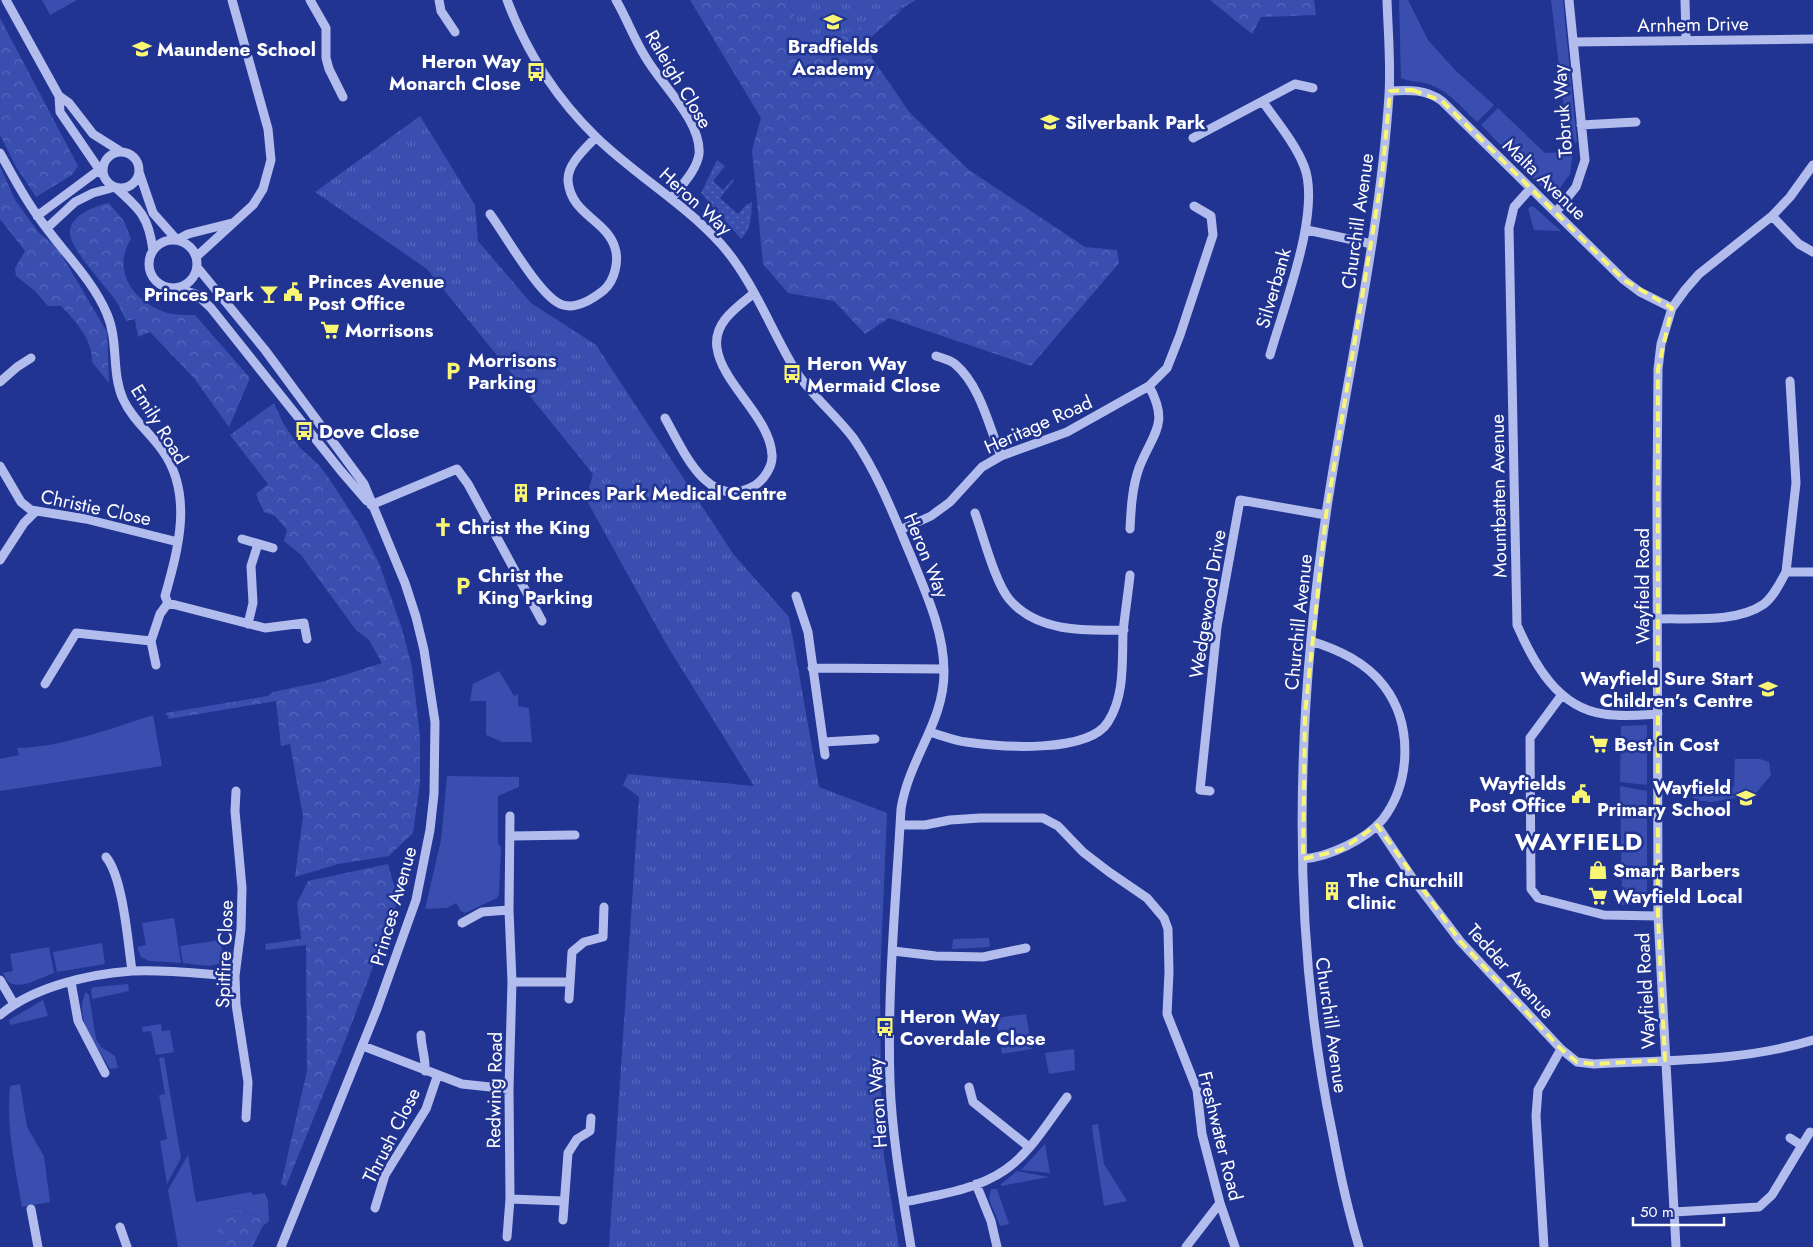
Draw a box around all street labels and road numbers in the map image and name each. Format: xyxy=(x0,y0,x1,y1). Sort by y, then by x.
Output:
street label: Arnhem Drive xyxy=(1637,10,1749,39)
street label: Raleigh Close xyxy=(639,25,719,134)
street label: Tobruk Way xyxy=(1546,63,1579,158)
street label: Malta Avenue xyxy=(1497,132,1593,227)
street label: Churchill Avenue xyxy=(1335,151,1380,291)
street label: Heron Way xyxy=(653,161,739,242)
street label: Silverbank xyxy=(1249,244,1298,331)
street label: Emily Road xyxy=(124,379,195,469)
street label: Heritage Road xyxy=(980,389,1097,460)
street label: Mountbatten Avenue xyxy=(1484,414,1513,578)
street label: Christie Close xyxy=(38,483,154,532)
street label: Heron Way xyxy=(897,508,956,603)
street label: Wedgewood Drive xyxy=(1182,527,1233,680)
street label: Wayfield Road xyxy=(1629,528,1656,644)
street label: Churchill Avenue xyxy=(1278,552,1319,692)
street label: Princes Avenue xyxy=(364,843,423,969)
street label: Spitfire Close xyxy=(209,899,240,1008)
street label: Tedder Avenue xyxy=(1461,918,1561,1025)
street label: Wayfield Road xyxy=(1629,932,1662,1050)
street label: Churchill Avenue xyxy=(1309,955,1354,1095)
street label: Redwing Road xyxy=(480,1031,509,1149)
street label: Heron Way xyxy=(861,1057,894,1149)
street label: Freshwater Road xyxy=(1191,1069,1250,1204)
street label: Thrush Close xyxy=(356,1083,427,1188)

